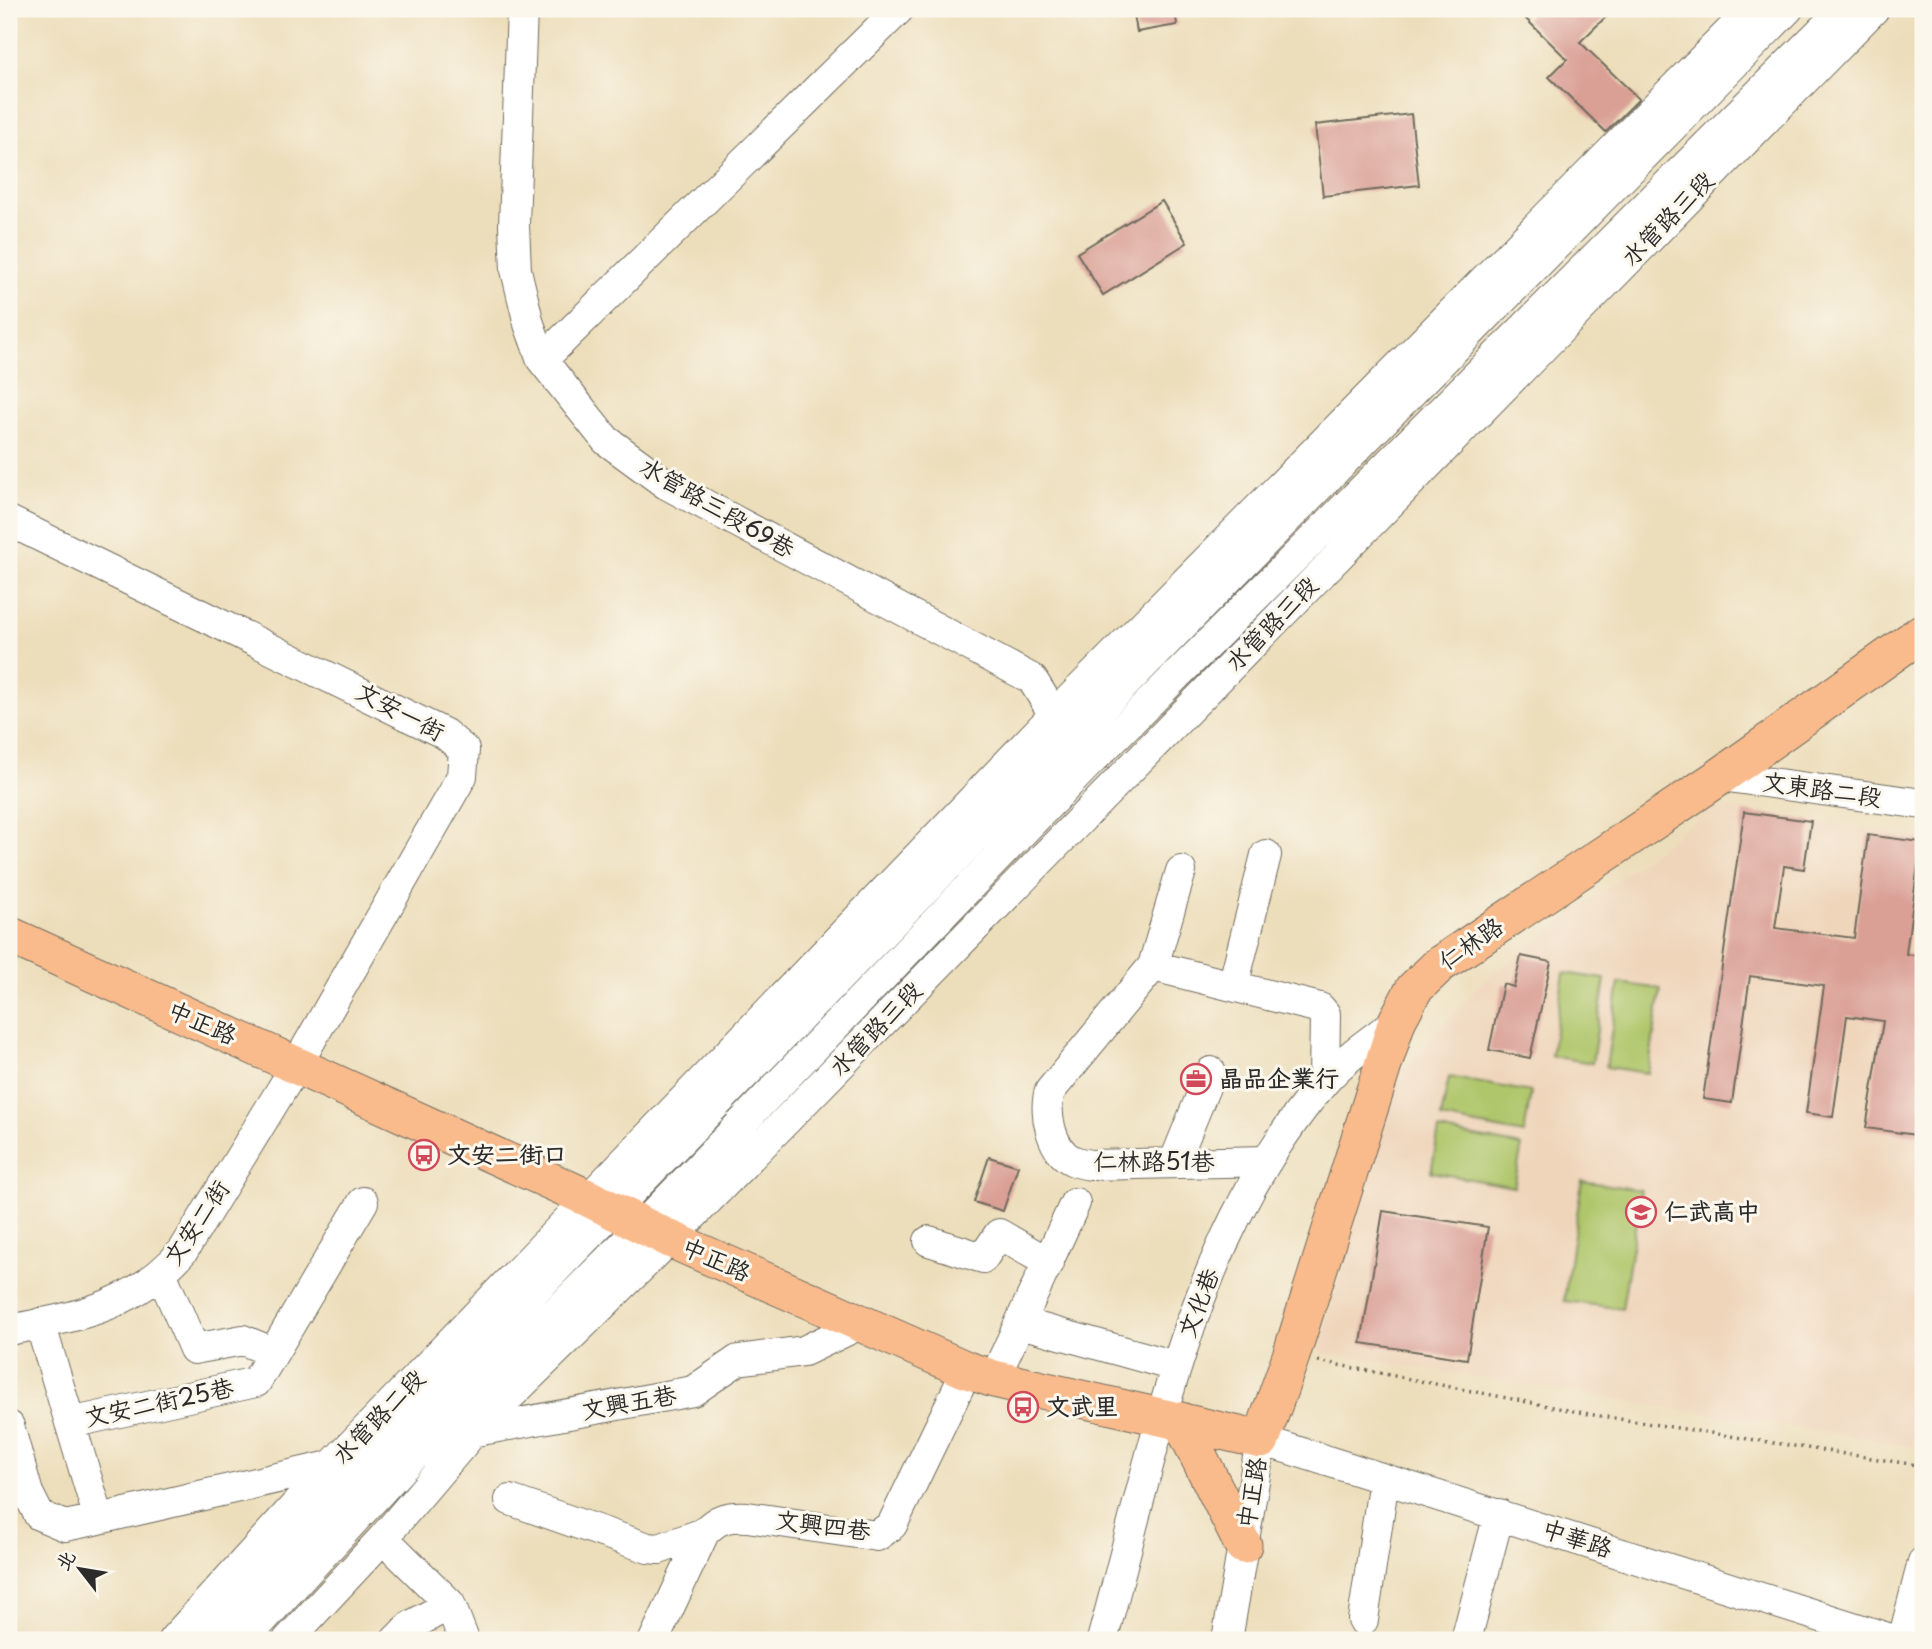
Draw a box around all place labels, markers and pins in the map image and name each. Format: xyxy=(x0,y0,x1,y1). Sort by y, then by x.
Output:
place label: 晶品企業行 xyxy=(1219,1059,1339,1095)
office icon: 晶品企業行 xyxy=(1179,1062,1213,1096)
place label: 文安二街口 xyxy=(447,1135,567,1171)
bus stop icon: 文安二街口 xyxy=(407,1138,441,1172)
place label: 仁武高中 xyxy=(1664,1192,1760,1228)
school or university icon: 仁武高中 xyxy=(1624,1195,1658,1229)
place label: 文武里 xyxy=(1046,1387,1118,1423)
bus stop icon: 文武里 xyxy=(1006,1390,1040,1424)

